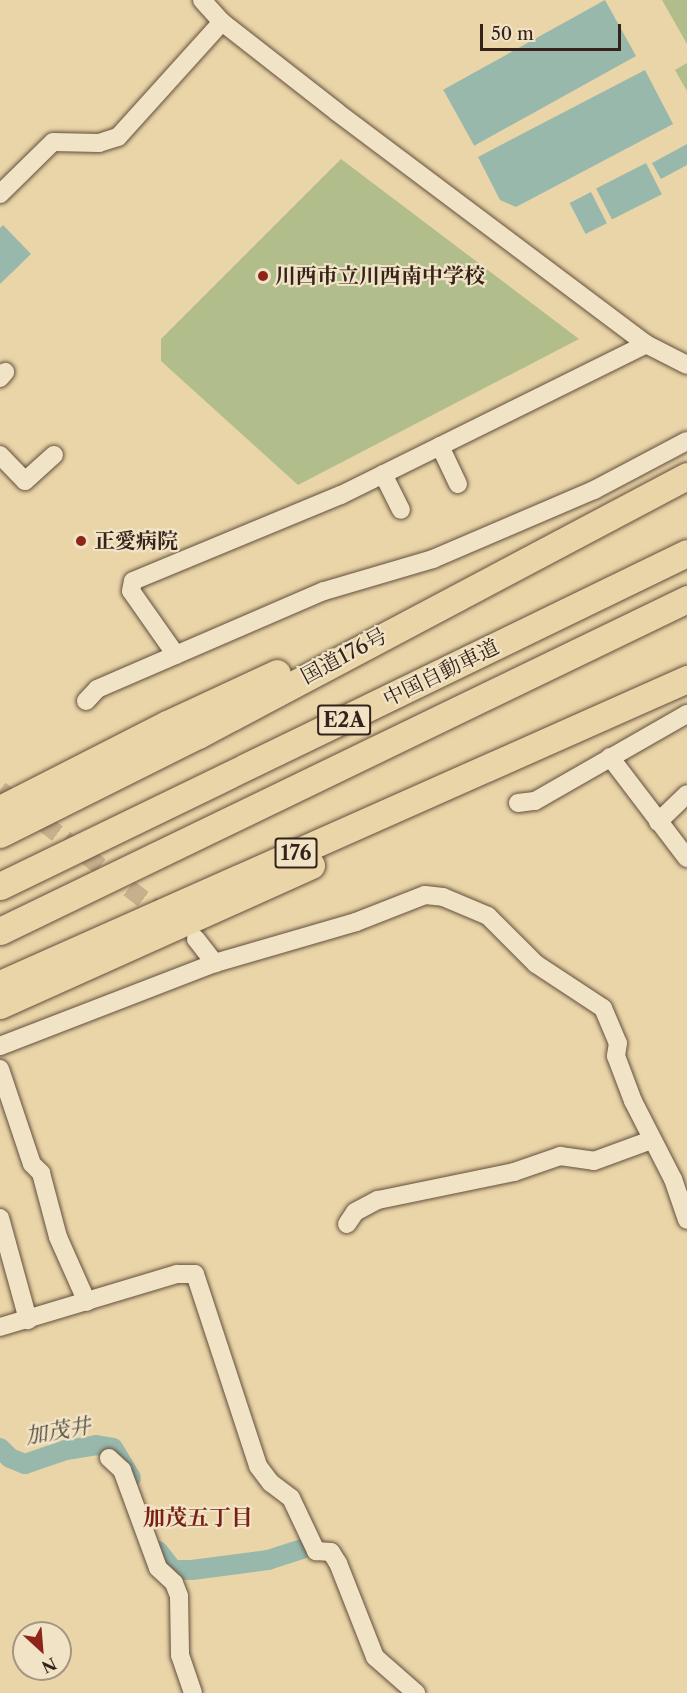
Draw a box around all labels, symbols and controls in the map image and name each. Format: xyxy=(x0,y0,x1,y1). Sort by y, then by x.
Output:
scale bar xyxy=(483,12,624,50)
text: 50 m xyxy=(491,23,534,45)
place label: 川西市立川西南中学校 xyxy=(275,263,485,289)
marker: 川西市立川西南中学校 xyxy=(256,269,270,283)
place label: 正愛病院 xyxy=(94,528,178,554)
marker: 正愛病院 xyxy=(72,532,90,550)
street label: 国道176号 xyxy=(297,623,391,689)
street label: 中国自動車道 xyxy=(379,634,503,712)
road number: E2A xyxy=(317,703,371,737)
road number: 176 xyxy=(274,836,318,870)
water label: 加茂井 xyxy=(23,1412,93,1450)
district label: 加茂五丁目 xyxy=(143,1505,253,1531)
north arrow xyxy=(12,1621,72,1681)
text: N xyxy=(38,1653,60,1677)

